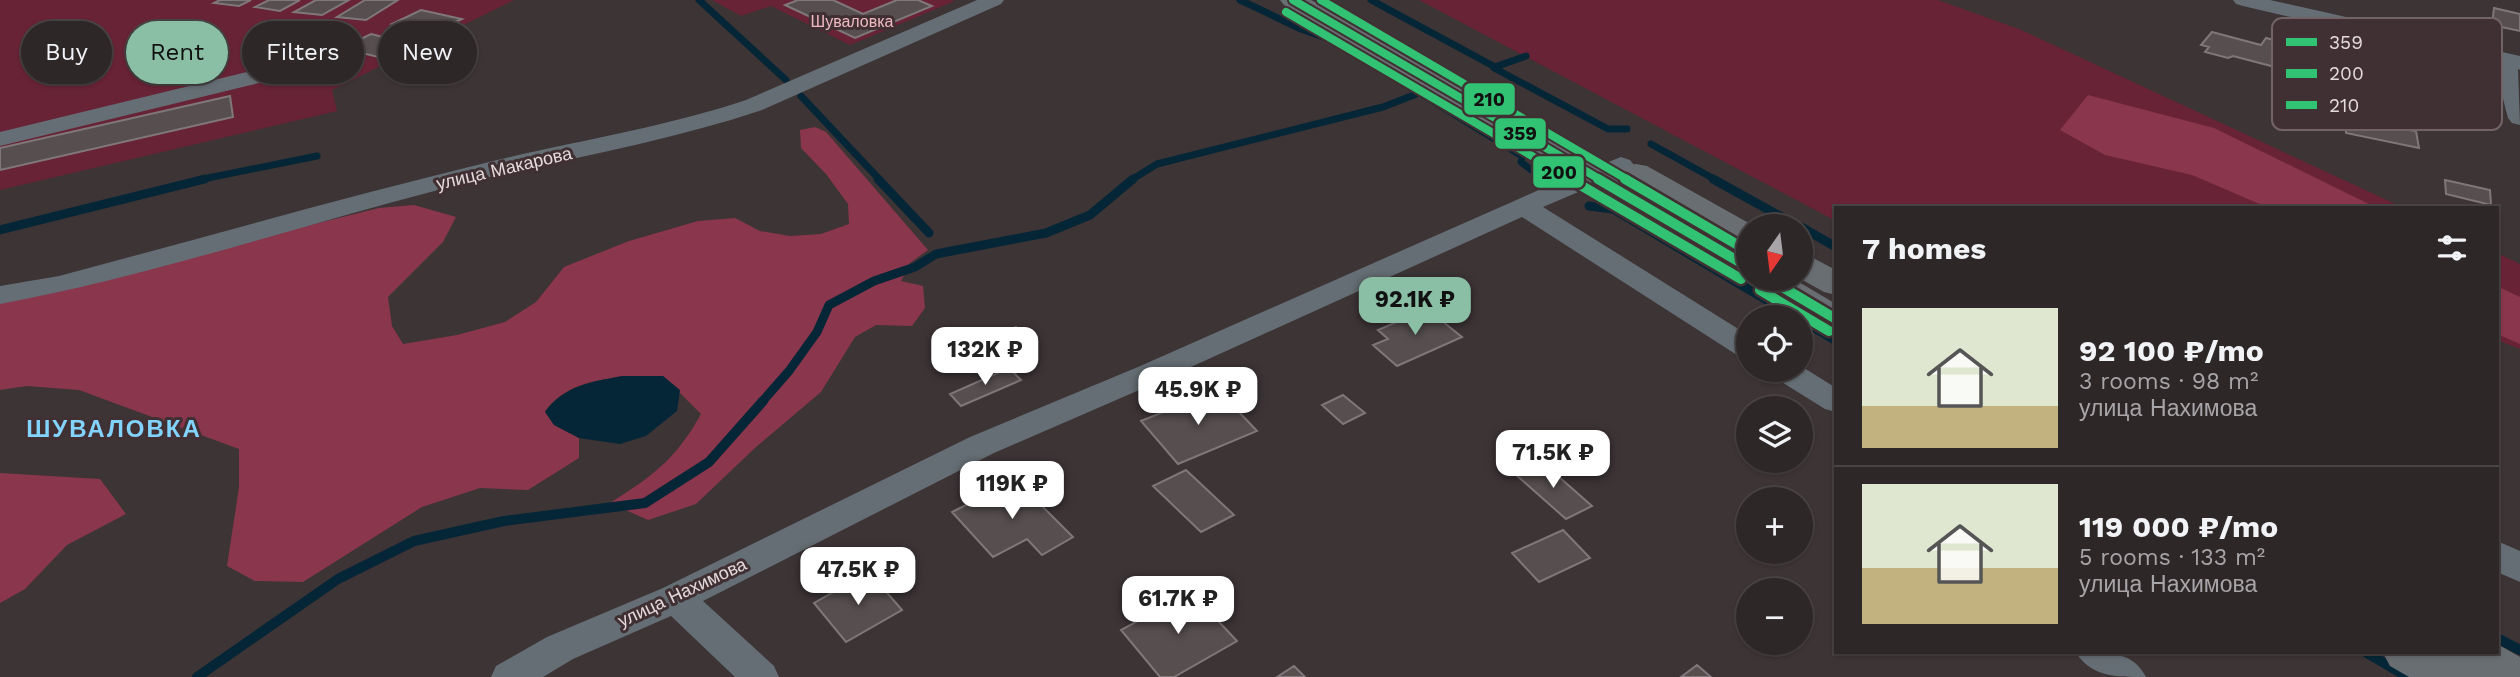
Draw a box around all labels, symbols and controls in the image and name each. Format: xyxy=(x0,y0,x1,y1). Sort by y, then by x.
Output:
park label: Шуваловка xyxy=(810,12,894,31)
legend xyxy=(2272,18,2502,130)
chip: Buy xyxy=(21,21,112,84)
chip: Rent xyxy=(126,21,228,84)
chip: Filters xyxy=(242,21,364,84)
chip: New xyxy=(378,21,477,84)
text: 359 xyxy=(2329,31,2363,54)
text: 200 xyxy=(2329,62,2364,85)
line badge: 210 xyxy=(1463,82,1516,116)
text: 210 xyxy=(1473,88,1505,111)
text: 210 xyxy=(2329,94,2359,117)
line badge: 359 xyxy=(1494,117,1547,150)
text: 359 xyxy=(1503,122,1537,145)
street label: улица Макарова xyxy=(434,142,575,194)
line badge: 200 xyxy=(1532,155,1585,189)
text: 200 xyxy=(1541,161,1577,184)
north arrow xyxy=(1736,214,1813,290)
map controls xyxy=(1736,214,1813,655)
icon: filters xyxy=(2433,229,2471,267)
text: 7 homes xyxy=(1862,231,1986,266)
pin: 92.1K ₽ xyxy=(1350,278,1480,337)
text: 92.1K ₽ xyxy=(1375,286,1455,313)
button: locate xyxy=(1736,305,1813,382)
pin: 132K ₽ xyxy=(928,328,1042,387)
text: 92 100 ₽/mo xyxy=(2079,333,2264,368)
text: 132K ₽ xyxy=(947,336,1023,363)
icon: home xyxy=(1918,336,2002,420)
pin: 45.9K ₽ xyxy=(1133,368,1263,427)
text: 3 rooms · 98 m² xyxy=(2079,368,2258,395)
text: 45.9K ₽ xyxy=(1154,376,1242,403)
text: улица Нахимова xyxy=(2079,395,2257,422)
button: layers xyxy=(1736,396,1813,473)
district label: ШУВАЛОВКА xyxy=(26,415,202,443)
pin: 71.5K ₽ xyxy=(1488,430,1618,490)
text: 71.5K ₽ xyxy=(1512,439,1594,466)
pin: 119K ₽ xyxy=(955,462,1069,521)
text: 119K ₽ xyxy=(976,470,1048,497)
button: + xyxy=(1736,487,1813,564)
text: 119 000 ₽/mo xyxy=(2079,509,2278,544)
icon: home xyxy=(1918,512,2002,596)
text: 5 rooms · 133 m² xyxy=(2079,544,2265,571)
pin: 47.5K ₽ xyxy=(793,548,923,607)
street label: улица Нахимова xyxy=(614,553,751,631)
text: 47.5K ₽ xyxy=(816,556,900,583)
text: улица Нахимова xyxy=(2079,571,2257,598)
pin: 61.7K ₽ xyxy=(1113,576,1243,636)
button: − xyxy=(1736,578,1813,655)
text: 61.7K ₽ xyxy=(1138,585,1218,612)

